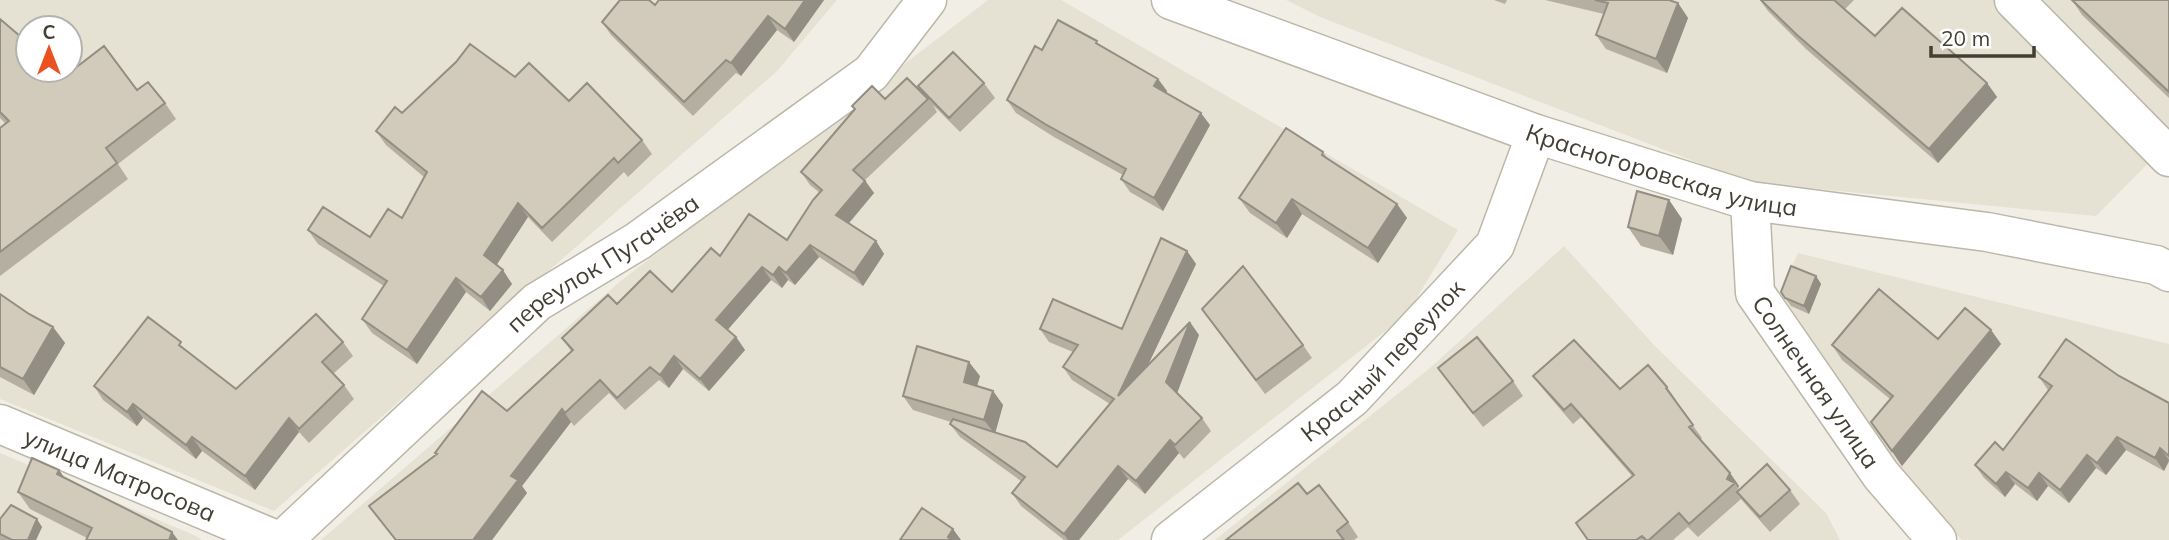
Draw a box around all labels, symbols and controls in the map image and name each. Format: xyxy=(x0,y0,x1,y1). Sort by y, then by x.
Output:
north arrow xyxy=(14,14,84,84)
scale bar xyxy=(1931,14,2034,58)
text: С xyxy=(42,20,56,44)
text: 20 m xyxy=(1941,25,1990,51)
street label: Красногоровская улица xyxy=(1522,117,1799,222)
street label: переулок Пугачёва xyxy=(500,187,704,338)
street label: Красный переулок xyxy=(1294,273,1470,448)
street label: Солнечная улица xyxy=(1746,289,1887,474)
street label: улица Матросова xyxy=(19,421,220,528)

